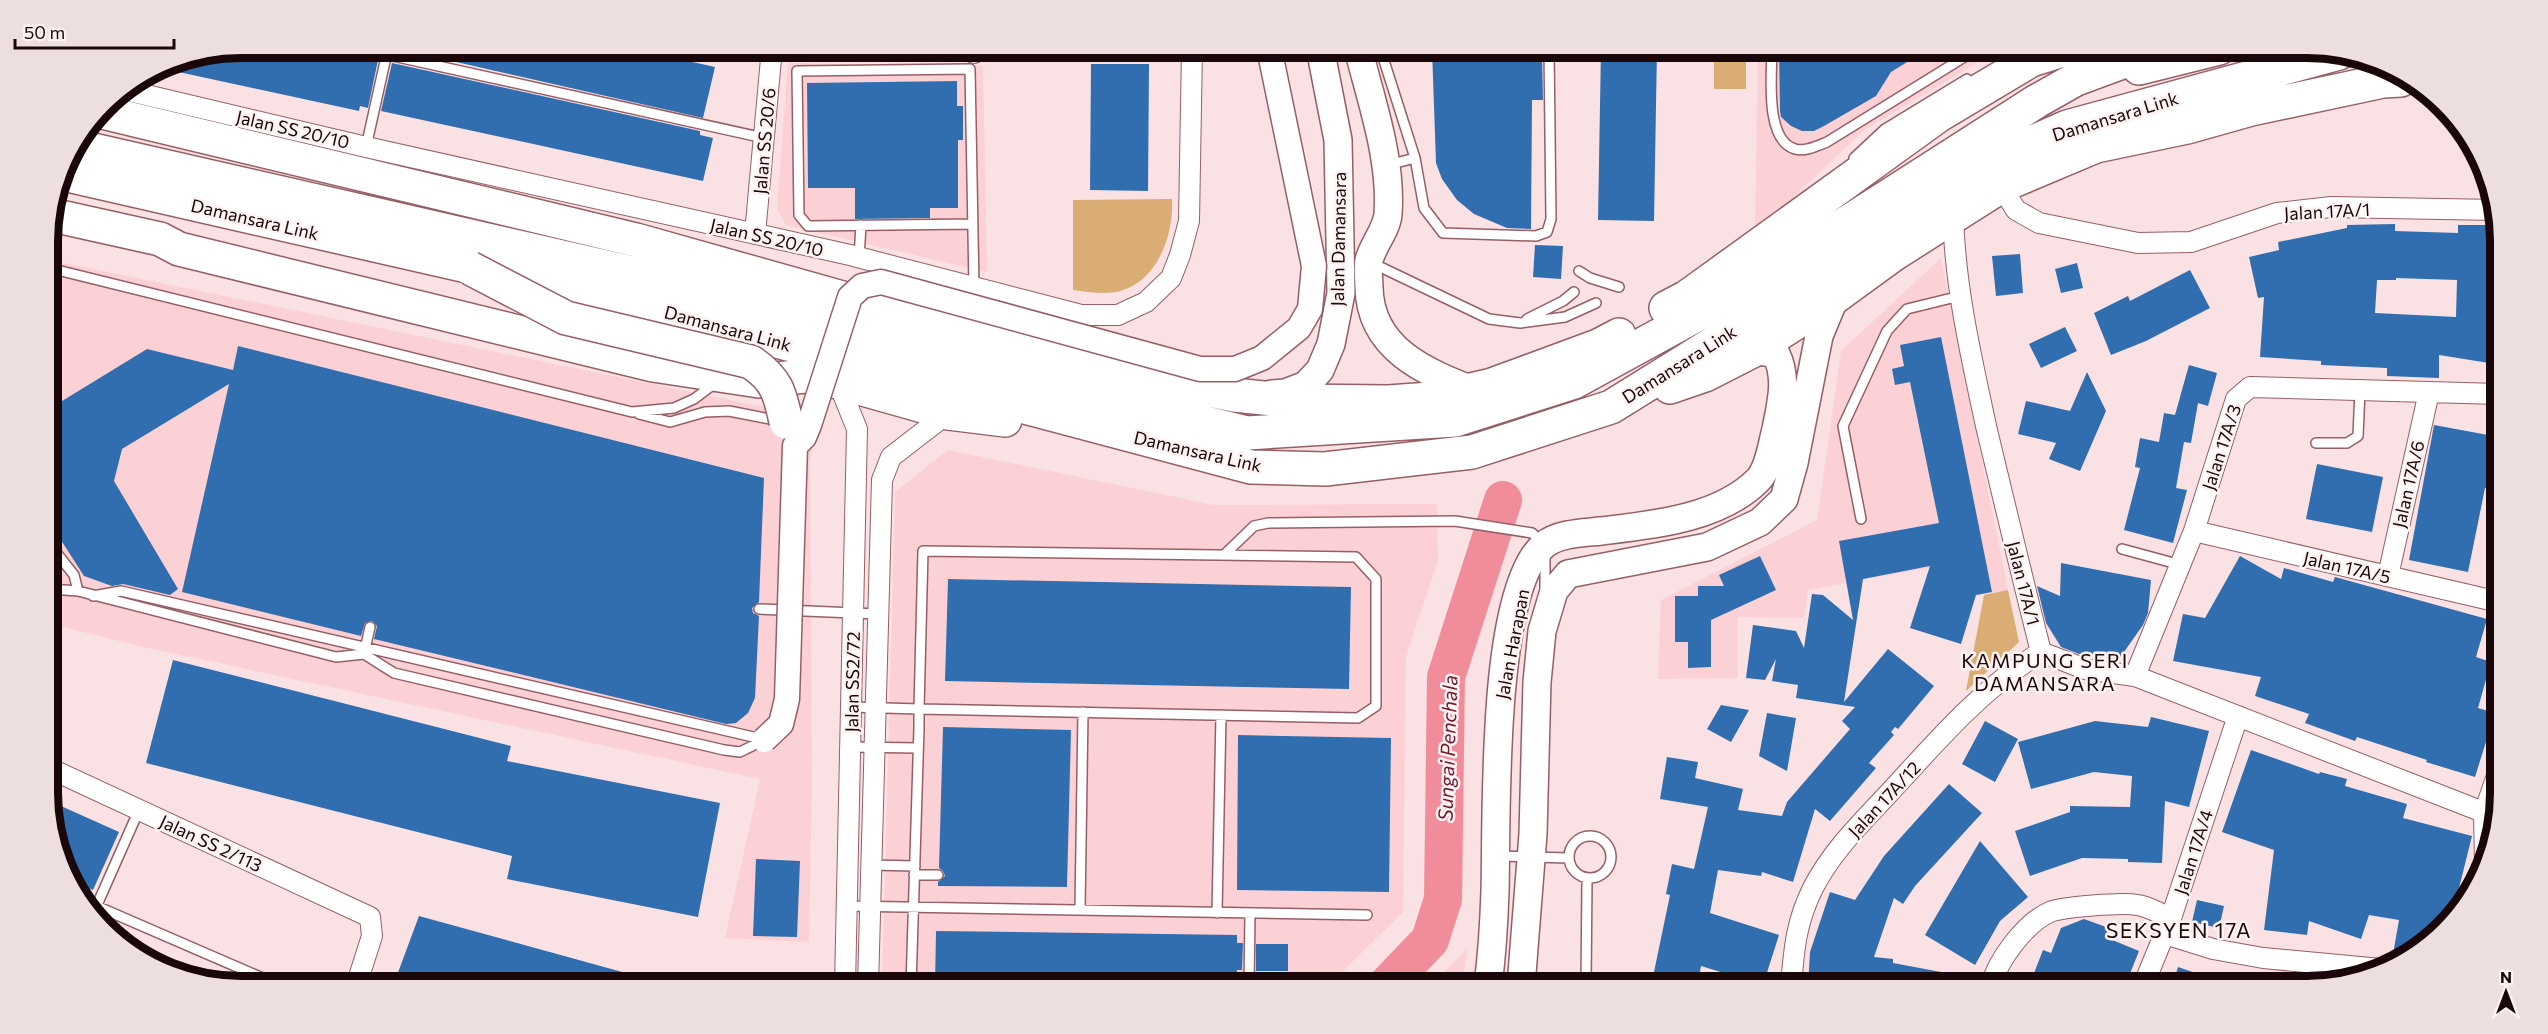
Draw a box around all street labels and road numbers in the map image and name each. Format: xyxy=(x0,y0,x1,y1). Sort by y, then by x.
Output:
street label: Damansara Link xyxy=(2049,86,2181,146)
street label: Jalan SS 20/6 xyxy=(748,87,780,195)
street label: Jalan SS 20/10 xyxy=(234,105,352,153)
street label: Jalan Damansara xyxy=(1326,172,1350,306)
street label: Damansara Link xyxy=(189,194,321,244)
street label: Jalan 17A/1 xyxy=(2283,198,2371,224)
street label: Jalan SS 20/10 xyxy=(708,213,826,261)
street label: Damansara Link xyxy=(662,300,794,356)
street label: Damansara Link xyxy=(1618,320,1740,408)
street label: Jalan 17A/3 xyxy=(2197,401,2245,493)
street label: Damansara Link xyxy=(1132,426,1264,476)
street label: Jalan 17A/6 xyxy=(2387,438,2429,530)
street label: Jalan 17A/1 xyxy=(2003,539,2045,627)
street label: Jalan 17A/5 xyxy=(2301,546,2393,588)
street label: Jalan Harapan xyxy=(1491,587,1533,701)
street label: Jalan SS2/72 xyxy=(840,631,864,733)
street label: Jalan 17A/12 xyxy=(1843,756,1925,842)
street label: Jalan 17A/4 xyxy=(2169,807,2217,897)
street label: Jalan SS 2/113 xyxy=(156,810,266,876)

